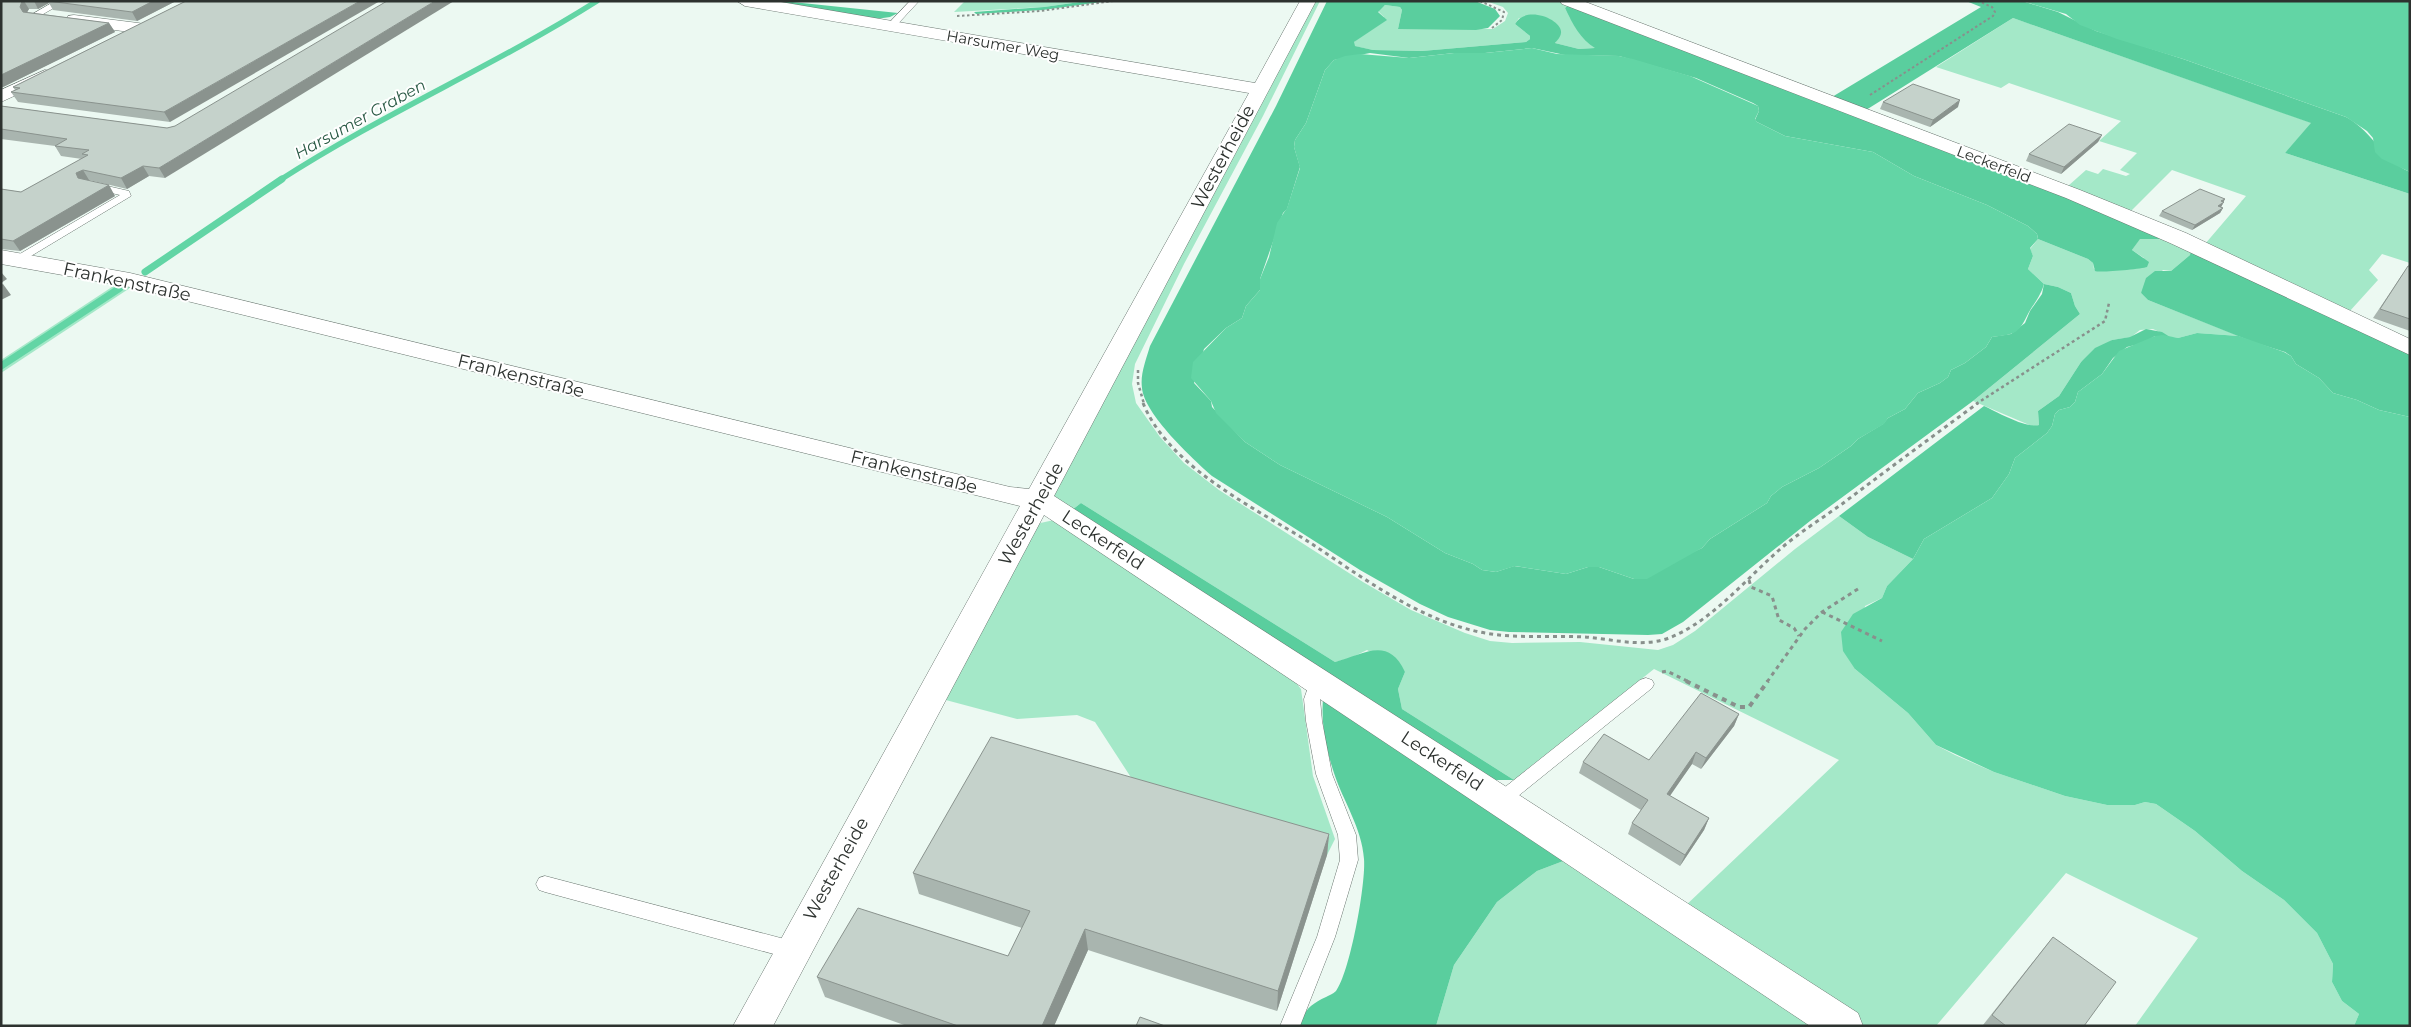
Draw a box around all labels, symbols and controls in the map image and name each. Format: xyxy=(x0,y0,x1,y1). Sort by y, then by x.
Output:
street label: Harsumer Weg xyxy=(945,26,1061,64)
water label: Harsumer Graben xyxy=(291,75,429,163)
street label: Westerheide xyxy=(1186,101,1260,213)
street label: Leckerfeld xyxy=(1954,141,2034,187)
street label: Frankenstraße xyxy=(61,258,193,306)
street label: Frankenstraße xyxy=(455,350,587,402)
street label: Frankenstraße xyxy=(848,446,980,498)
street label: Westerheide xyxy=(994,458,1068,569)
street label: Leckerfeld xyxy=(1058,505,1148,575)
street label: Leckerfeld xyxy=(1397,726,1487,796)
street label: Westerheide xyxy=(799,813,873,924)

